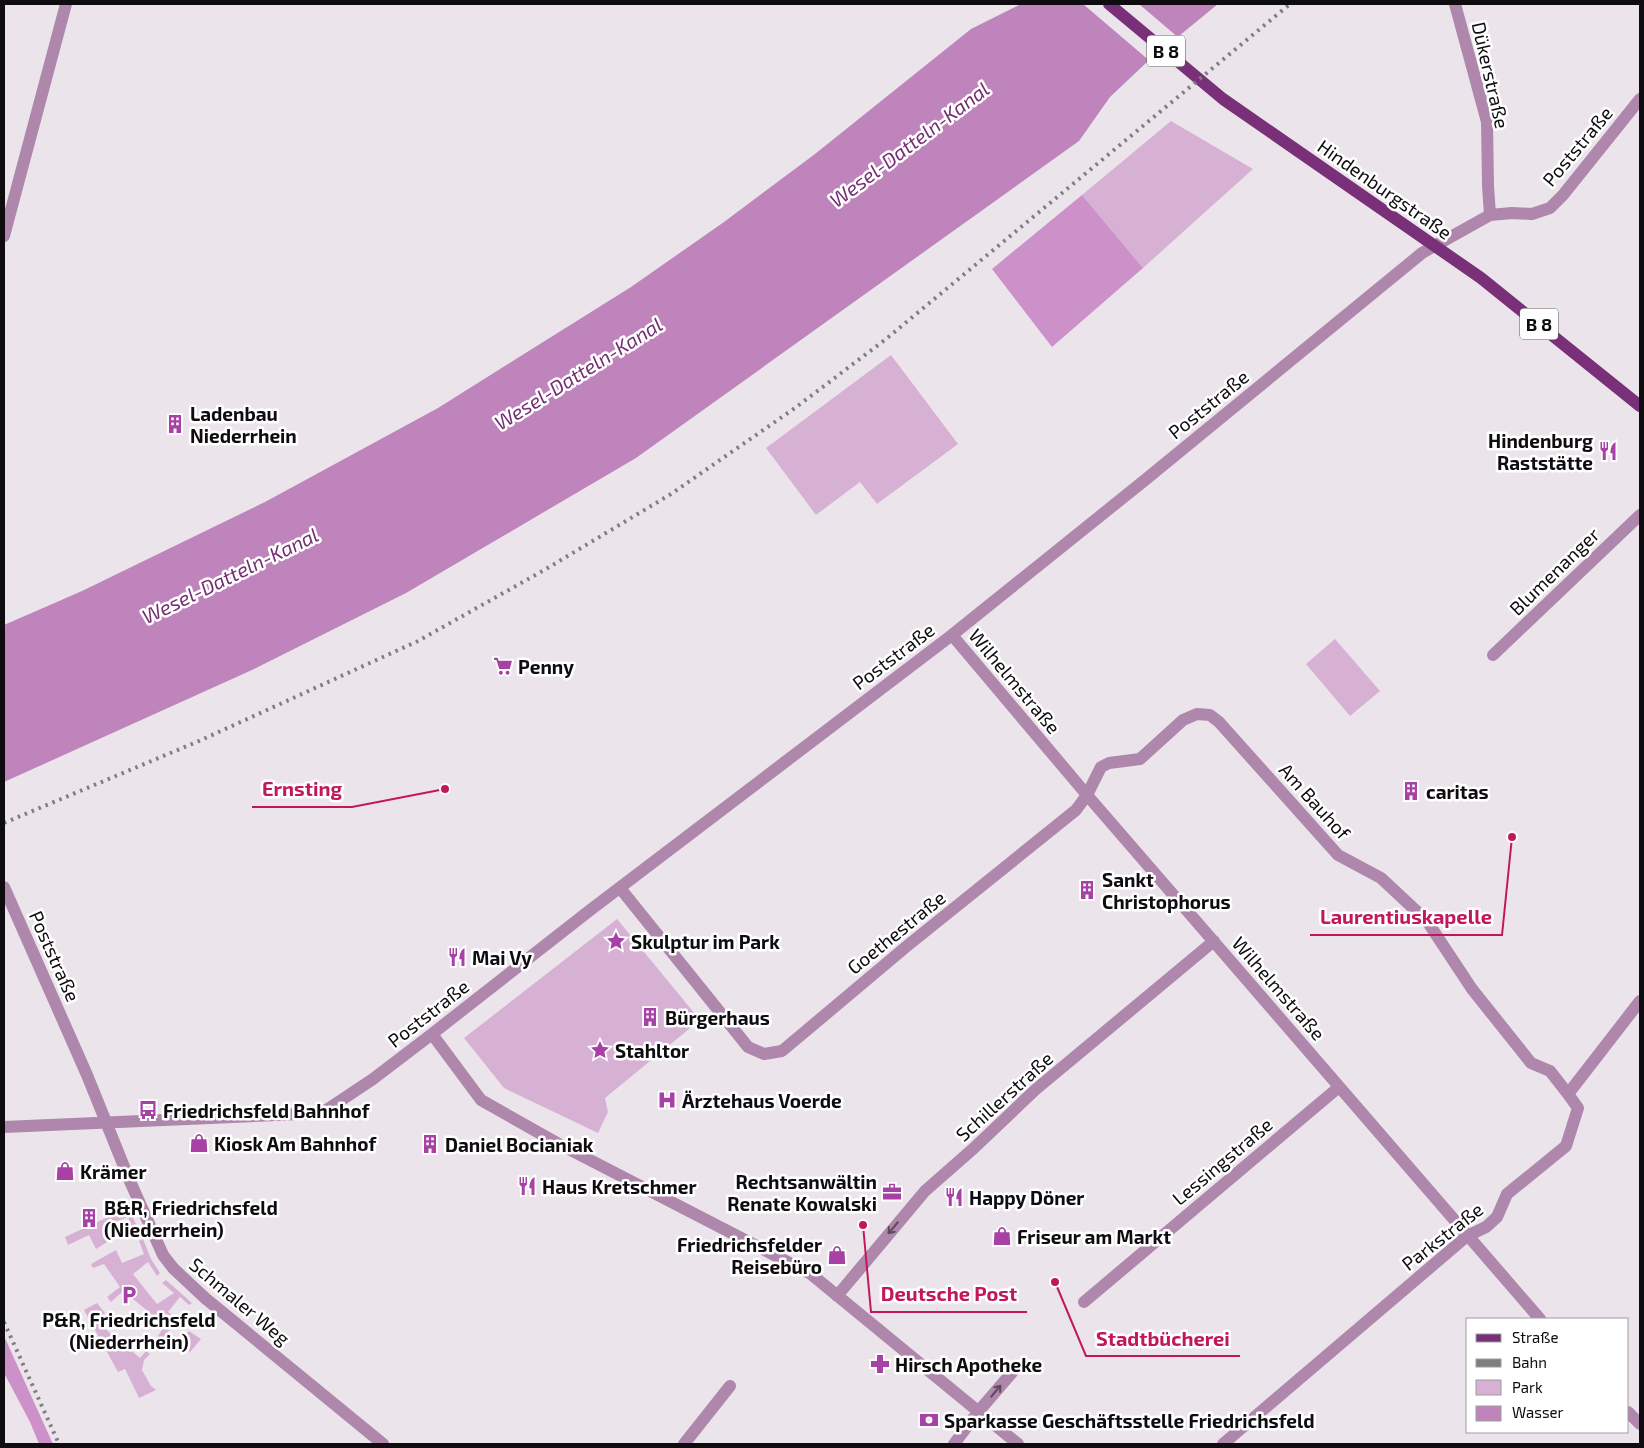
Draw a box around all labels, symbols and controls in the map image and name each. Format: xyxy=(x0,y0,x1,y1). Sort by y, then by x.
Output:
street label: Dükerstraße xyxy=(1468,19,1514,131)
road number: B 8 xyxy=(1147,36,1185,66)
water label: Wesel-Datteln-Kanal xyxy=(825,76,993,212)
street label: Poststraße xyxy=(1537,102,1617,190)
street label: Hindenburgstraße xyxy=(1314,134,1456,244)
road number: B 8 xyxy=(1520,308,1558,339)
water label: Wesel-Datteln-Kanal xyxy=(490,312,666,434)
street label: Poststraße xyxy=(1163,365,1253,443)
place label: Ladenbau Niederrhein xyxy=(190,402,297,447)
building icon: Ladenbau Niederrhein xyxy=(164,413,186,435)
place label: Hindenburg Raststätte xyxy=(1488,429,1593,474)
restaurant icon: Hindenburg Raststätte xyxy=(1597,440,1619,462)
water label: Wesel-Datteln-Kanal xyxy=(138,522,322,628)
street label: Blumenanger xyxy=(1504,522,1604,620)
street label: Poststraße xyxy=(847,618,939,694)
street label: Wilhelmstraße xyxy=(964,624,1066,738)
supermarket icon: Penny xyxy=(492,655,514,677)
place label: Penny xyxy=(518,655,574,679)
street label: Am Bauhof xyxy=(1275,758,1356,844)
callout: Ernsting xyxy=(252,772,352,807)
text: Ernsting xyxy=(262,776,342,800)
building icon: caritas xyxy=(1400,780,1422,802)
place label: caritas xyxy=(1426,780,1489,803)
place label: Sankt Christophorus xyxy=(1102,868,1231,913)
building icon: Sankt Christophorus xyxy=(1076,879,1098,901)
street label: Goethestraße xyxy=(842,885,950,979)
callout: Laurentiuskapelle xyxy=(1310,900,1502,935)
text: Laurentiuskapelle xyxy=(1320,904,1492,928)
street label: Poststraße xyxy=(25,907,85,1005)
place icon: Skulptur im Park xyxy=(605,930,627,952)
place label: Skulptur im Park xyxy=(631,930,780,953)
street label: Wilhelmstraße xyxy=(1228,931,1330,1045)
restaurant icon: Mai Vy xyxy=(446,946,468,968)
place label: Mai Vy xyxy=(472,946,532,970)
street label: Poststraße xyxy=(383,974,473,1052)
building icon: Bürgerhaus xyxy=(639,1006,661,1028)
place label: Bürgerhaus xyxy=(665,1006,770,1029)
place icon: Stahltor xyxy=(589,1039,611,1061)
place label: Stahltor xyxy=(615,1039,689,1062)
street label: Schillerstraße xyxy=(951,1046,1057,1146)
hospital icon: Ärztehaus Voerde xyxy=(656,1089,678,1111)
place label: Ärztehaus Voerde xyxy=(682,1089,842,1112)
bus stop icon: Friedrichsfeld Bahnhof xyxy=(137,1099,159,1121)
place label: Friedrichsfeld Bahnhof xyxy=(163,1099,371,1122)
street label: Lessingstraße xyxy=(1167,1112,1277,1210)
shop icon: Kiosk Am Bahnhof xyxy=(188,1132,210,1154)
place label: Kiosk Am Bahnhof xyxy=(214,1132,377,1155)
building icon: Daniel Bocianiak xyxy=(419,1133,441,1155)
place label: Daniel Bocianiak xyxy=(445,1133,594,1156)
shop icon: Krämer xyxy=(54,1160,76,1182)
place label: Krämer xyxy=(80,1160,147,1183)
place label: Rechtsanwältin Renate Kowalski xyxy=(727,1170,877,1215)
restaurant icon: Haus Kretschmer xyxy=(516,1175,538,1197)
place label: Haus Kretschmer xyxy=(542,1175,697,1198)
office icon: Rechtsanwältin Renate Kowalski xyxy=(881,1181,903,1203)
restaurant icon: Happy Döner xyxy=(943,1186,965,1208)
place label: Happy Döner xyxy=(969,1186,1084,1210)
place label: B&R, Friedrichsfeld (Niederrhein) xyxy=(104,1196,278,1241)
street label: Parkstraße xyxy=(1397,1197,1487,1275)
building icon: B&R, Friedrichsfeld (Niederrhein) xyxy=(78,1207,100,1229)
one-way arrow xyxy=(888,1222,899,1235)
shop icon: Friseur am Markt xyxy=(991,1225,1013,1247)
place label: Friseur am Markt xyxy=(1017,1225,1171,1248)
place label: Friedrichsfelder Reisebüro xyxy=(677,1233,822,1278)
shop icon: Friedrichsfelder Reisebüro xyxy=(826,1244,848,1266)
street label: Schmaler Weg xyxy=(185,1252,295,1350)
callout: Deutsche Post xyxy=(871,1277,1027,1312)
text: Deutsche Post xyxy=(881,1281,1017,1305)
parking icon: P&R, Friedrichsfeld (Niederrhein) xyxy=(118,1284,140,1306)
place label: P&R, Friedrichsfeld (Niederrhein) xyxy=(42,1308,216,1353)
legend xyxy=(1466,1318,1629,1433)
callout: Stadtbücherei xyxy=(1086,1321,1240,1356)
text: Stadtbücherei xyxy=(1096,1326,1230,1350)
text: Straße xyxy=(1512,1328,1558,1346)
pharmacy icon: Hirsch Apotheke xyxy=(869,1353,891,1375)
place label: Hirsch Apotheke xyxy=(895,1353,1042,1376)
text: Bahn xyxy=(1512,1353,1547,1371)
text: Park xyxy=(1512,1378,1543,1396)
one-way arrow xyxy=(991,1384,1002,1397)
text: Wasser xyxy=(1512,1403,1564,1421)
bank icon: Sparkasse Geschäftsstelle Friedrichsfeld xyxy=(918,1409,940,1431)
place label: Sparkasse Geschäftsstelle Friedrichsfeld xyxy=(944,1409,1315,1432)

